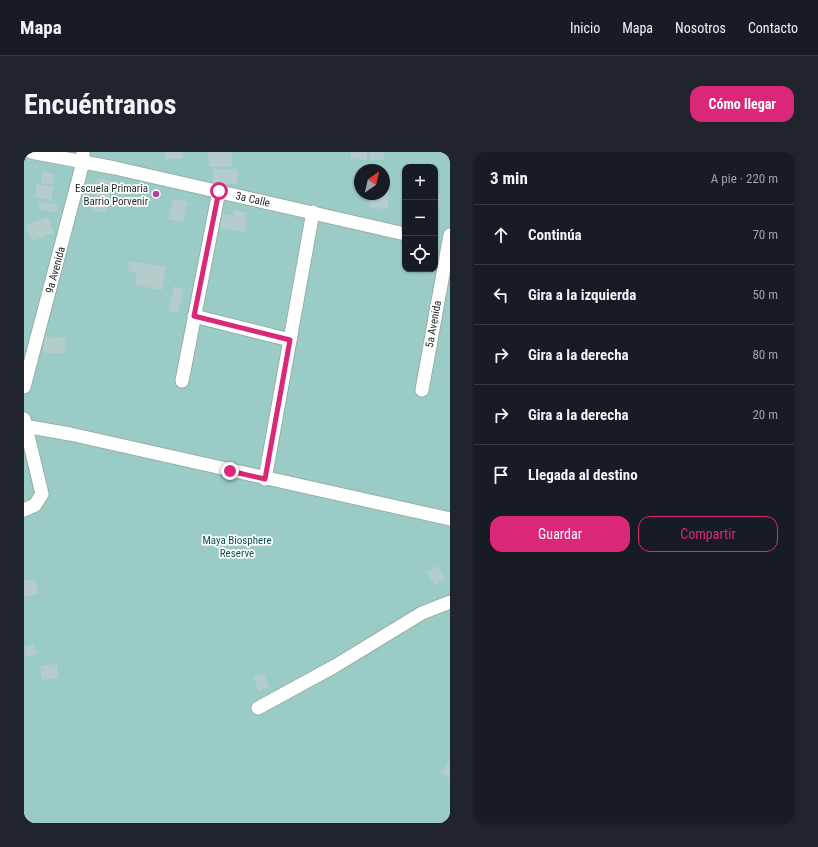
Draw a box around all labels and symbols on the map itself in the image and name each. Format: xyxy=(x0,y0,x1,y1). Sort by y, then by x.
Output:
north arrow xyxy=(354,164,390,200)
place label: Escuela Primaria Barrio Porvenir xyxy=(75,182,149,208)
route start xyxy=(210,182,228,200)
marker: Escuela Primaria Barrio Porvenir xyxy=(151,189,161,199)
street label: 3a Calle xyxy=(234,189,271,210)
street label: 9a Avenida xyxy=(43,245,68,295)
street label: 5a Avenida xyxy=(423,299,444,349)
route end xyxy=(221,462,239,480)
park label: Maya Biosphere Reserve xyxy=(202,534,272,560)

